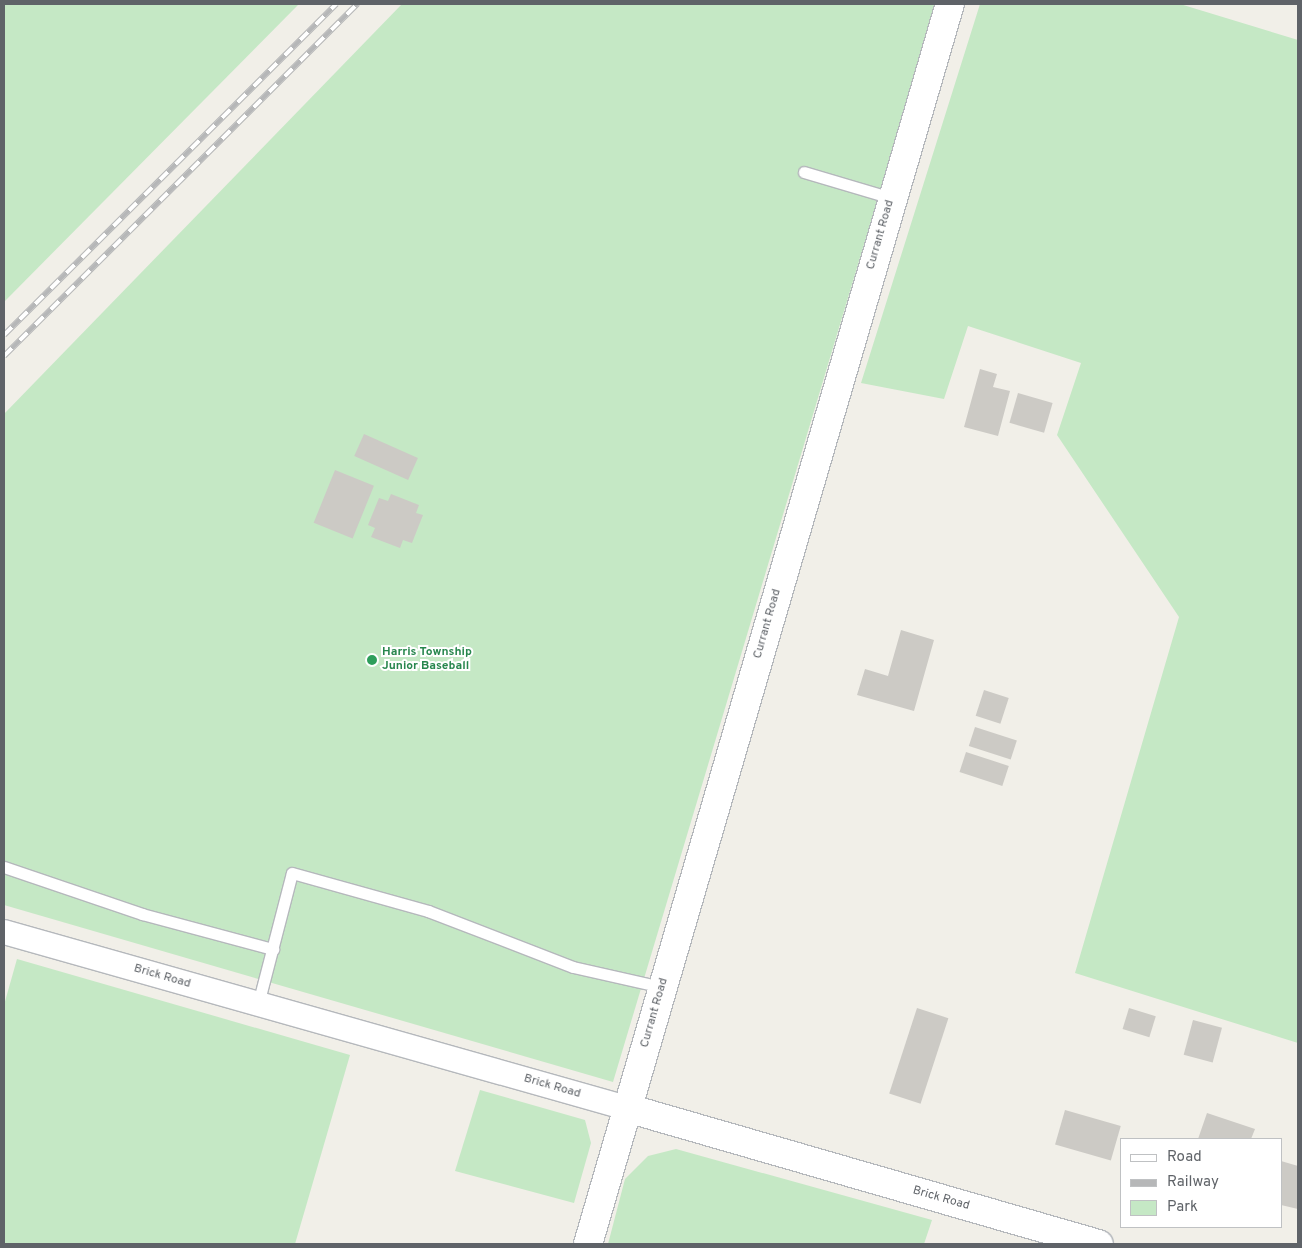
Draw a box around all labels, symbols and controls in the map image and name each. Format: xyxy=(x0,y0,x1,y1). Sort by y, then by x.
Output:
street label: Currant Road xyxy=(864,198,898,272)
street label: Currant Road xyxy=(751,587,785,661)
place label: Harris Township Junior Baseball xyxy=(382,646,472,674)
marker: Harris Township Junior Baseball xyxy=(366,654,378,666)
street label: Brick Road xyxy=(132,962,192,992)
street label: Currant Road xyxy=(638,976,672,1050)
street label: Brick Road xyxy=(522,1072,582,1102)
legend xyxy=(1120,1138,1282,1228)
text: Road xyxy=(1167,1148,1202,1167)
text: Railway xyxy=(1167,1173,1219,1192)
street label: Brick Road xyxy=(911,1184,971,1214)
text: Park xyxy=(1167,1198,1198,1217)

